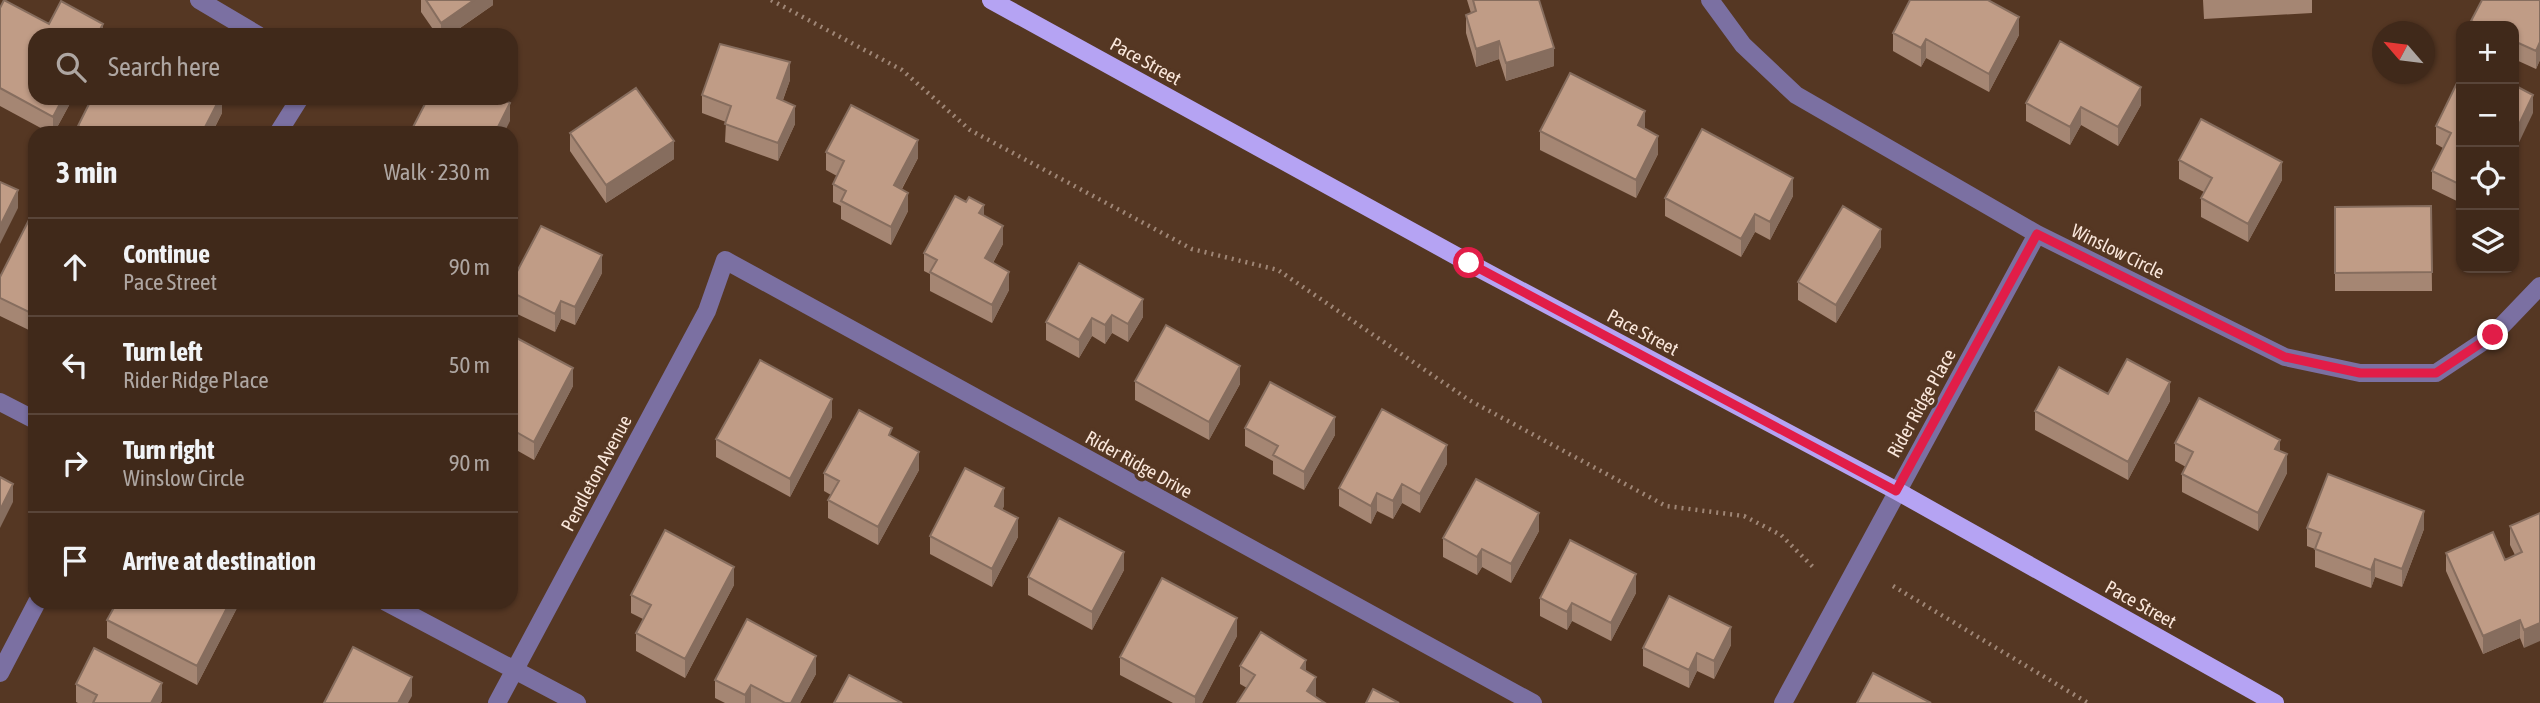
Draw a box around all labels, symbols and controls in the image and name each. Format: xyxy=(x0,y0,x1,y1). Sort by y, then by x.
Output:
north arrow xyxy=(2372,21,2435,84)
map controls xyxy=(2456,21,2519,273)
button: + xyxy=(2456,21,2519,84)
search box xyxy=(28,28,518,105)
street label: Pace Street xyxy=(1107,33,1185,89)
icon: search xyxy=(52,48,90,86)
text: Search here xyxy=(108,52,220,82)
button: − xyxy=(2456,84,2519,147)
button: locate xyxy=(2456,147,2519,210)
text: 3 min xyxy=(56,155,117,189)
text: Walk · 230 m xyxy=(384,159,490,185)
button: layers xyxy=(2456,210,2519,273)
street label: Winslow Circle xyxy=(2068,219,2168,283)
text: Continue xyxy=(123,239,210,269)
route start xyxy=(1453,247,1484,278)
icon: ahead xyxy=(56,248,94,286)
text: 90 m xyxy=(449,254,490,280)
text: Pace Street xyxy=(123,269,217,295)
street label: Pace Street xyxy=(1604,304,1682,360)
route end xyxy=(2477,319,2508,350)
text: Turn left xyxy=(123,337,203,367)
street label: Rider Ridge Place xyxy=(1882,345,1960,461)
icon: left xyxy=(56,346,94,384)
text: 50 m xyxy=(449,352,490,378)
text: Rider Ridge Place xyxy=(123,367,269,393)
street label: Pendleton Avenue xyxy=(556,411,636,535)
street label: Rider Ridge Drive xyxy=(1082,426,1196,502)
text: Turn right xyxy=(123,435,214,465)
icon: right xyxy=(56,444,94,482)
text: 90 m xyxy=(449,450,490,476)
text: Winslow Circle xyxy=(123,465,245,491)
icon: arrive xyxy=(56,542,94,580)
text: Arrive at destination xyxy=(123,546,316,576)
street label: Pace Street xyxy=(2102,576,2180,632)

